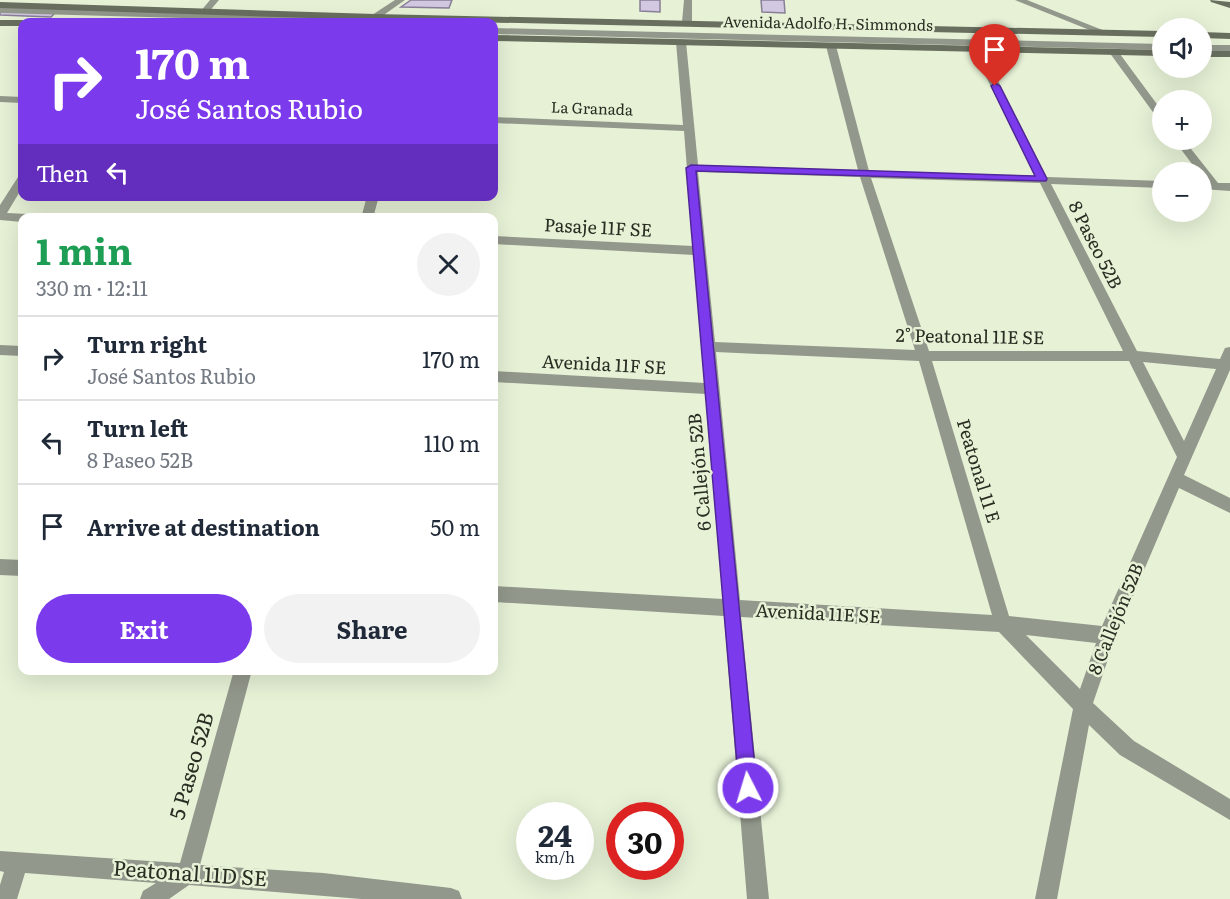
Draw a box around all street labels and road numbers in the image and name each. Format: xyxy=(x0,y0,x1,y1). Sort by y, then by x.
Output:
street label: Avenida Adolfo H. Simmonds xyxy=(723,9,933,36)
street label: La Granada xyxy=(551,95,634,120)
street label: 8 Paseo 52B xyxy=(1063,196,1130,293)
street label: Pasaje 11F SE xyxy=(543,210,653,243)
street label: 2° Peatonal 11E SE xyxy=(895,321,1045,350)
street label: Avenida 11F SE xyxy=(541,347,667,380)
street label: 6 Callejón 52B xyxy=(680,412,717,532)
street label: Peatonal 11 E xyxy=(951,415,1008,526)
street label: 8 Callejón 52B xyxy=(1080,558,1149,678)
street label: Avenida 11E SE xyxy=(755,596,881,629)
street label: 5 Paseo 52B xyxy=(159,708,220,823)
street label: Peatonal 11D SE xyxy=(112,851,268,892)

